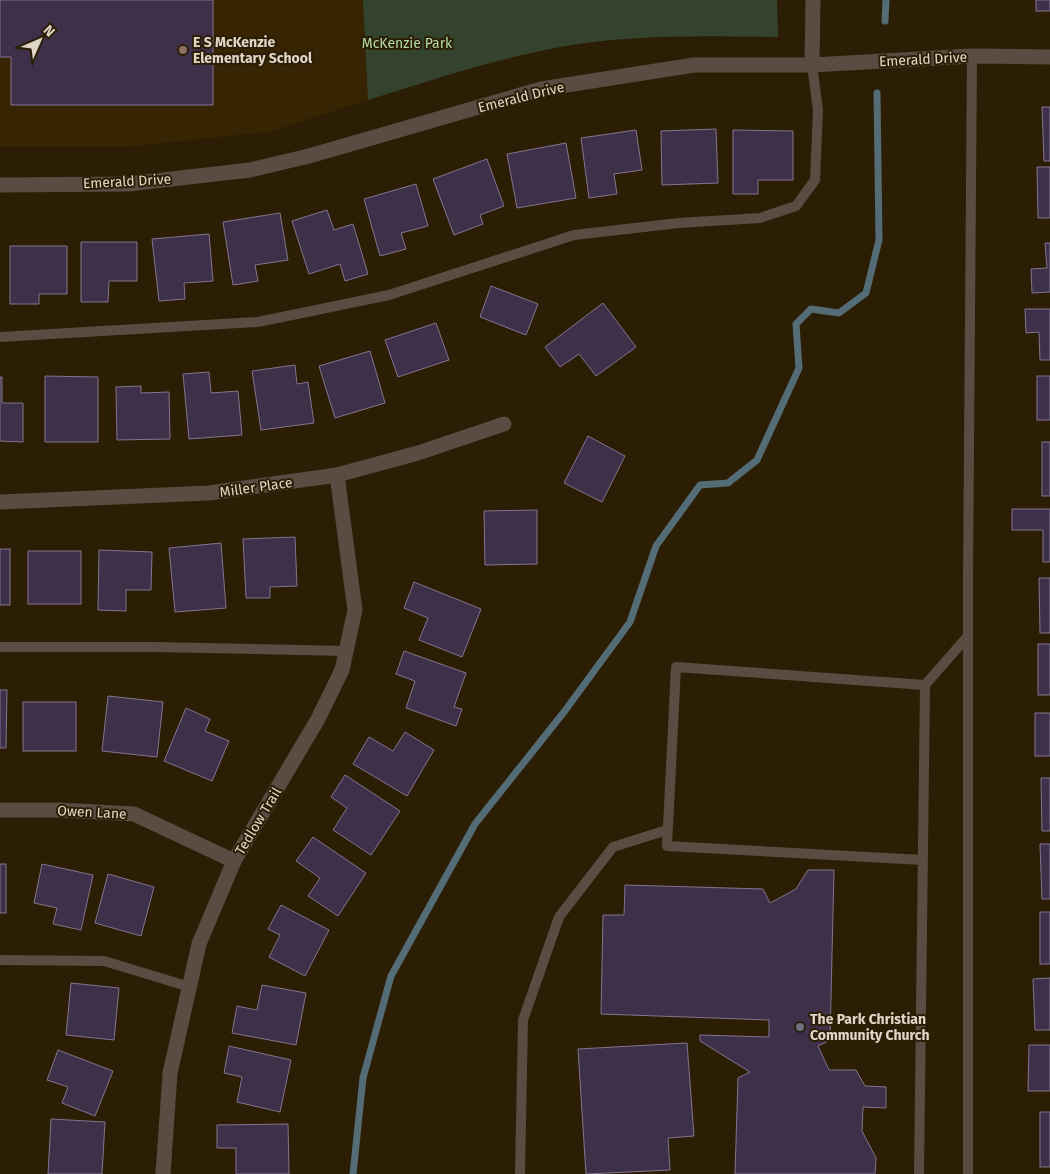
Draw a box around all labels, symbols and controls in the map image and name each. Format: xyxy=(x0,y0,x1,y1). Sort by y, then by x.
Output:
north arrow xyxy=(15,15,65,65)
text: N xyxy=(40,22,58,40)
place label: E S McKenzie Elementary School xyxy=(193,34,313,67)
park label: McKenzie Park xyxy=(362,35,453,52)
marker: E S McKenzie Elementary School xyxy=(177,44,189,56)
street label: Emerald Drive xyxy=(878,49,968,70)
street label: Emerald Drive xyxy=(476,79,566,116)
street label: Emerald Drive xyxy=(82,171,172,192)
street label: Miller Place xyxy=(219,474,294,501)
street label: Tedlow Trail xyxy=(232,784,285,858)
street label: Owen Lane xyxy=(57,802,127,823)
place label: The Park Christian Community Church xyxy=(810,1011,930,1044)
marker: The Park Christian Community Church xyxy=(794,1021,806,1033)

